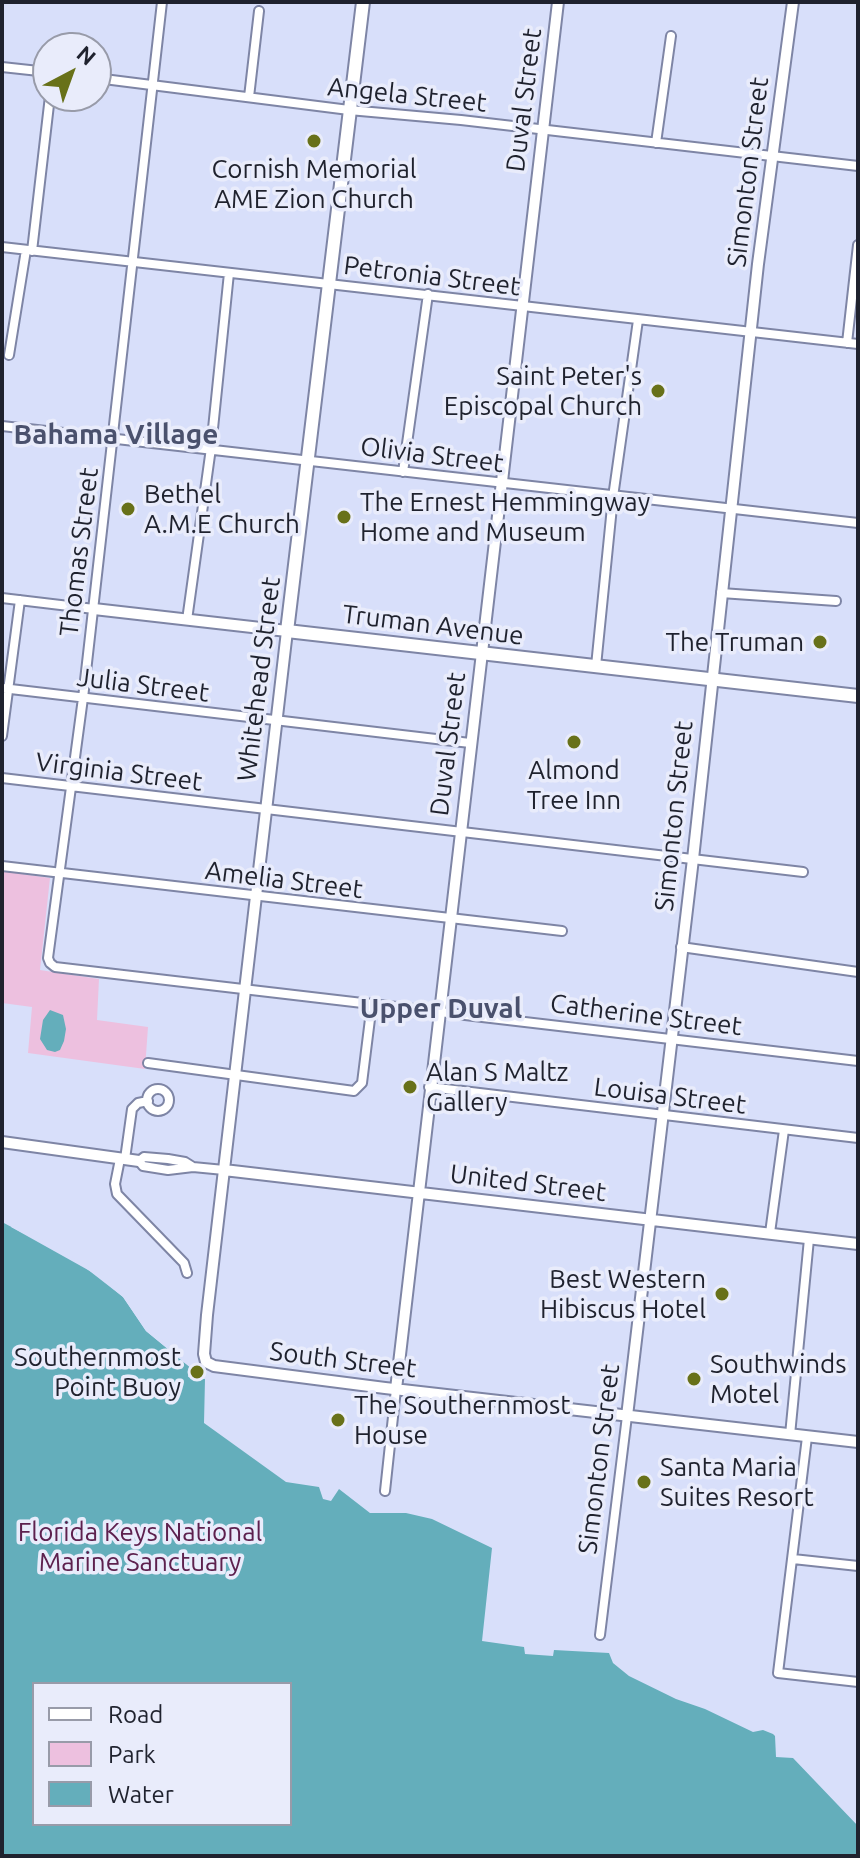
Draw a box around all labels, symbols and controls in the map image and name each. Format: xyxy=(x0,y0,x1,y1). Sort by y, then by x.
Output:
street label: Duval Street xyxy=(500,26,548,174)
north arrow xyxy=(32,32,112,112)
text: N xyxy=(72,40,101,70)
street label: Angela Street xyxy=(326,71,488,119)
street label: Simonton Street xyxy=(721,75,775,269)
marker: Cornish Memorial AME Zion Church xyxy=(305,132,323,150)
place label: Cornish Memorial AME Zion Church xyxy=(211,153,417,214)
street label: Petronia Street xyxy=(342,250,522,302)
place label: Saint Peter's Episcopal Church xyxy=(444,360,642,422)
marker: Saint Peter's Episcopal Church xyxy=(649,382,667,400)
district label: Bahama Village xyxy=(14,418,218,452)
street label: Olivia Street xyxy=(359,431,505,479)
street label: Thomas Street xyxy=(53,466,105,638)
place label: Bethel A.M.E Church xyxy=(144,478,300,540)
place label: The Ernest Hemmingway Home and Museum xyxy=(360,486,650,548)
marker: Bethel A.M.E Church xyxy=(119,500,137,518)
marker: The Ernest Hemmingway Home and Museum xyxy=(335,508,353,526)
street label: Whitehead Street xyxy=(231,575,287,783)
street label: Truman Avenue xyxy=(341,598,525,652)
place label: The Truman xyxy=(665,626,804,658)
marker: The Truman xyxy=(811,633,829,651)
street label: Julia Street xyxy=(75,661,211,709)
street label: Duval Street xyxy=(424,670,472,818)
street label: Simonton Street xyxy=(648,719,700,913)
marker: Almond Tree Inn xyxy=(565,733,583,751)
street label: Virginia Street xyxy=(34,746,204,798)
place label: Almond Tree Inn xyxy=(527,754,621,816)
street label: Amelia Street xyxy=(203,855,365,905)
street label: Catherine Street xyxy=(548,988,744,1042)
district label: Upper Duval xyxy=(360,992,522,1026)
place label: Alan S Maltz Gallery xyxy=(426,1056,568,1118)
street label: Louisa Street xyxy=(592,1071,748,1121)
marker: Alan S Maltz Gallery xyxy=(401,1078,419,1096)
street label: United Street xyxy=(448,1158,608,1208)
place label: Best Western Hibiscus Hotel xyxy=(540,1263,706,1324)
marker: Best Western Hibiscus Hotel xyxy=(713,1285,731,1303)
street label: South Street xyxy=(268,1336,418,1384)
place label: Southernmost Point Buoy xyxy=(14,1341,181,1402)
place label: Southwinds Motel xyxy=(710,1348,847,1410)
street label: Simonton Street xyxy=(572,1362,626,1556)
marker: Southernmost Point Buoy xyxy=(188,1363,206,1381)
marker: Southwinds Motel xyxy=(685,1370,703,1388)
place label: The Southernmost House xyxy=(354,1389,571,1450)
marker: The Southernmost House xyxy=(329,1411,347,1429)
place label: Santa Maria Suites Resort xyxy=(660,1451,814,1512)
marker: Santa Maria Suites Resort xyxy=(635,1473,653,1491)
park label: Florida Keys National Marine Sanctuary xyxy=(18,1516,262,1578)
legend xyxy=(32,1682,292,1826)
text: Road xyxy=(108,1701,163,1728)
text: Park xyxy=(108,1741,156,1768)
text: Water xyxy=(108,1781,174,1808)

